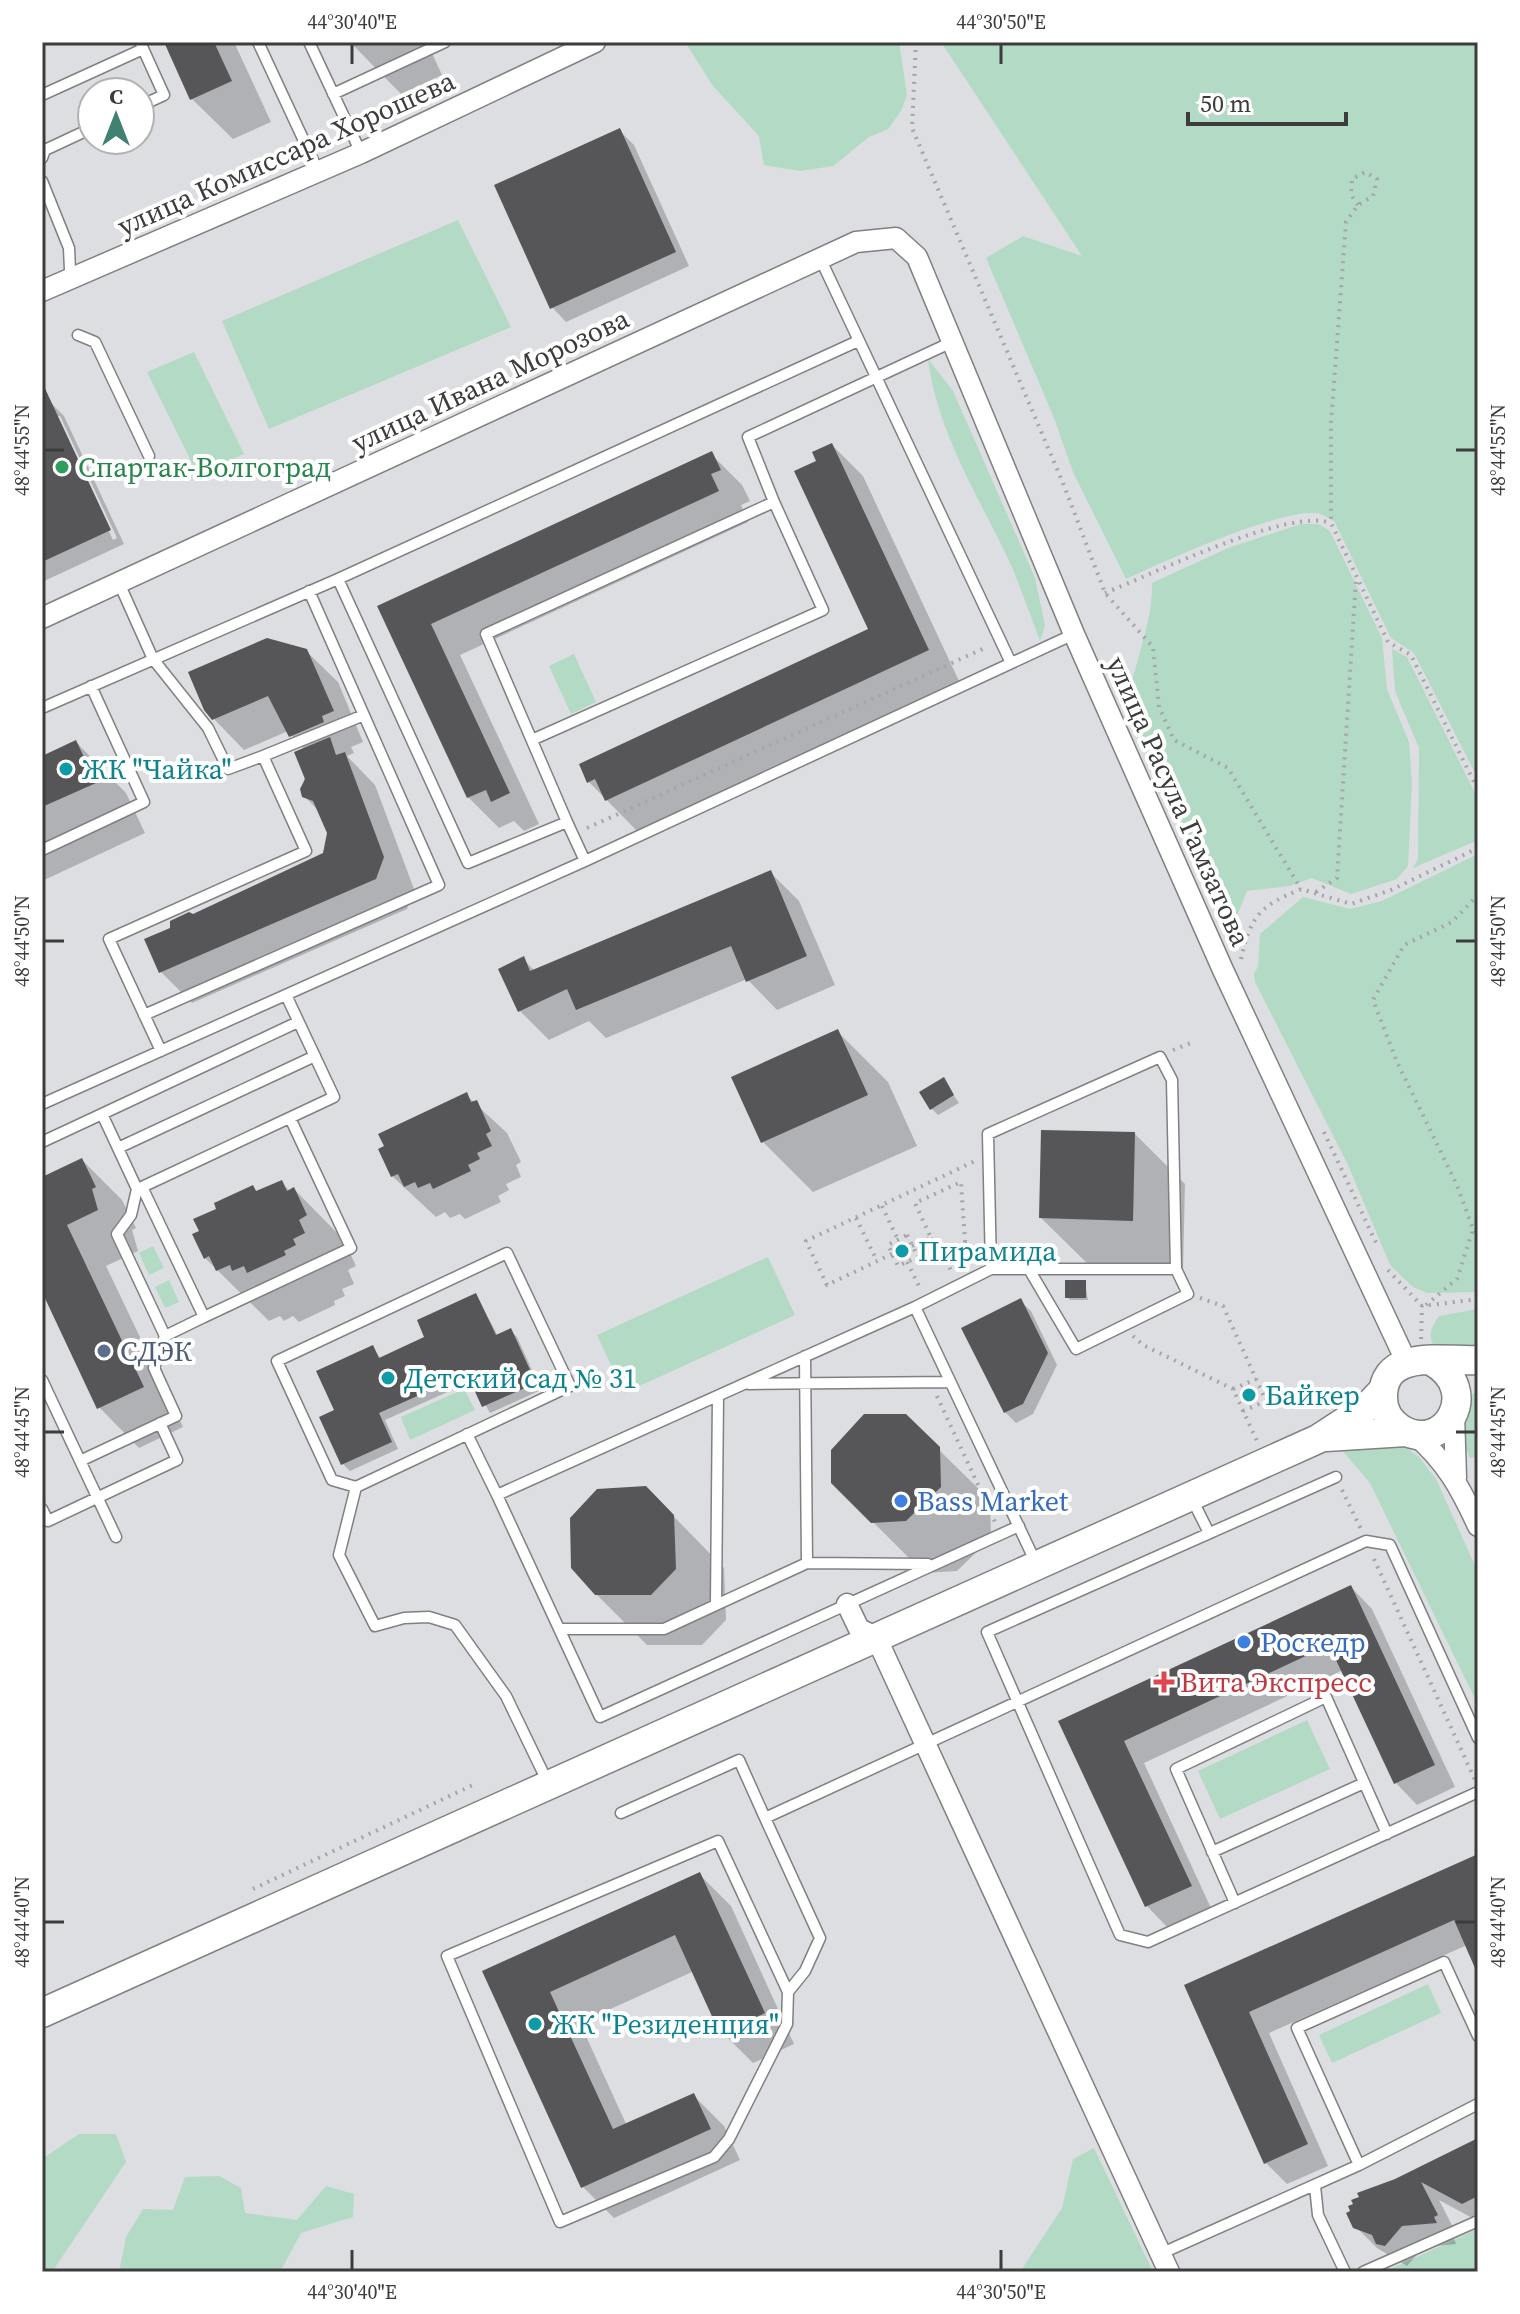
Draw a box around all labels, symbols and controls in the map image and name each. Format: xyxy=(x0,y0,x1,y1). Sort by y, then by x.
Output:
text: 44°30'40"E xyxy=(307,8,397,36)
text: 44°30'50"E xyxy=(956,8,1046,36)
street label: улица Комиссара Хорошева xyxy=(111,61,461,245)
north arrow xyxy=(76,76,156,156)
scale bar xyxy=(1188,76,1346,126)
text: С xyxy=(109,81,123,111)
text: 50 m xyxy=(1200,87,1251,120)
street label: улица Ивана Морозова xyxy=(345,299,636,461)
text: 48°44'55"N xyxy=(8,404,36,496)
text: 48°44'55"N xyxy=(1484,404,1512,496)
place label: Спартак-Волгоград xyxy=(78,448,331,486)
marker: Спартак-Волгоград xyxy=(53,458,71,476)
street label: улица Расула Гамзатова xyxy=(1098,650,1260,953)
place label: ЖК "Чайка" xyxy=(82,750,231,788)
marker: ЖК "Чайка" xyxy=(57,760,75,778)
text: 48°44'50"N xyxy=(8,895,36,987)
text: 48°44'50"N xyxy=(1484,895,1512,987)
place label: Пирамида xyxy=(918,1232,1057,1270)
marker: Пирамида xyxy=(893,1242,911,1260)
place label: СДЭК xyxy=(120,1332,192,1370)
marker: СДЭК xyxy=(95,1342,113,1360)
place label: Детский сад № 31 xyxy=(404,1359,637,1397)
marker: Детский сад № 31 xyxy=(379,1369,397,1387)
place label: Байкер xyxy=(1265,1376,1360,1414)
text: 48°44'45"N xyxy=(8,1386,36,1478)
marker: Байкер xyxy=(1240,1386,1258,1404)
text: 48°44'45"N xyxy=(1484,1386,1512,1478)
place label: Bass Market xyxy=(917,1482,1069,1520)
marker: Bass Market xyxy=(892,1492,910,1510)
place label: Роскедр xyxy=(1260,1623,1366,1661)
marker: Роскедр xyxy=(1235,1633,1253,1651)
place label: Вита Экспресс xyxy=(1180,1663,1372,1701)
marker: Вита Экспресс xyxy=(1155,1673,1173,1691)
text: 48°44'40"N xyxy=(8,1876,36,1968)
text: 48°44'40"N xyxy=(1484,1876,1512,1968)
place label: ЖК "Резиденция" xyxy=(551,2005,779,2043)
marker: ЖК "Резиденция" xyxy=(526,2015,544,2033)
text: 44°30'40"E xyxy=(307,2278,397,2306)
text: 44°30'50"E xyxy=(956,2278,1046,2306)

